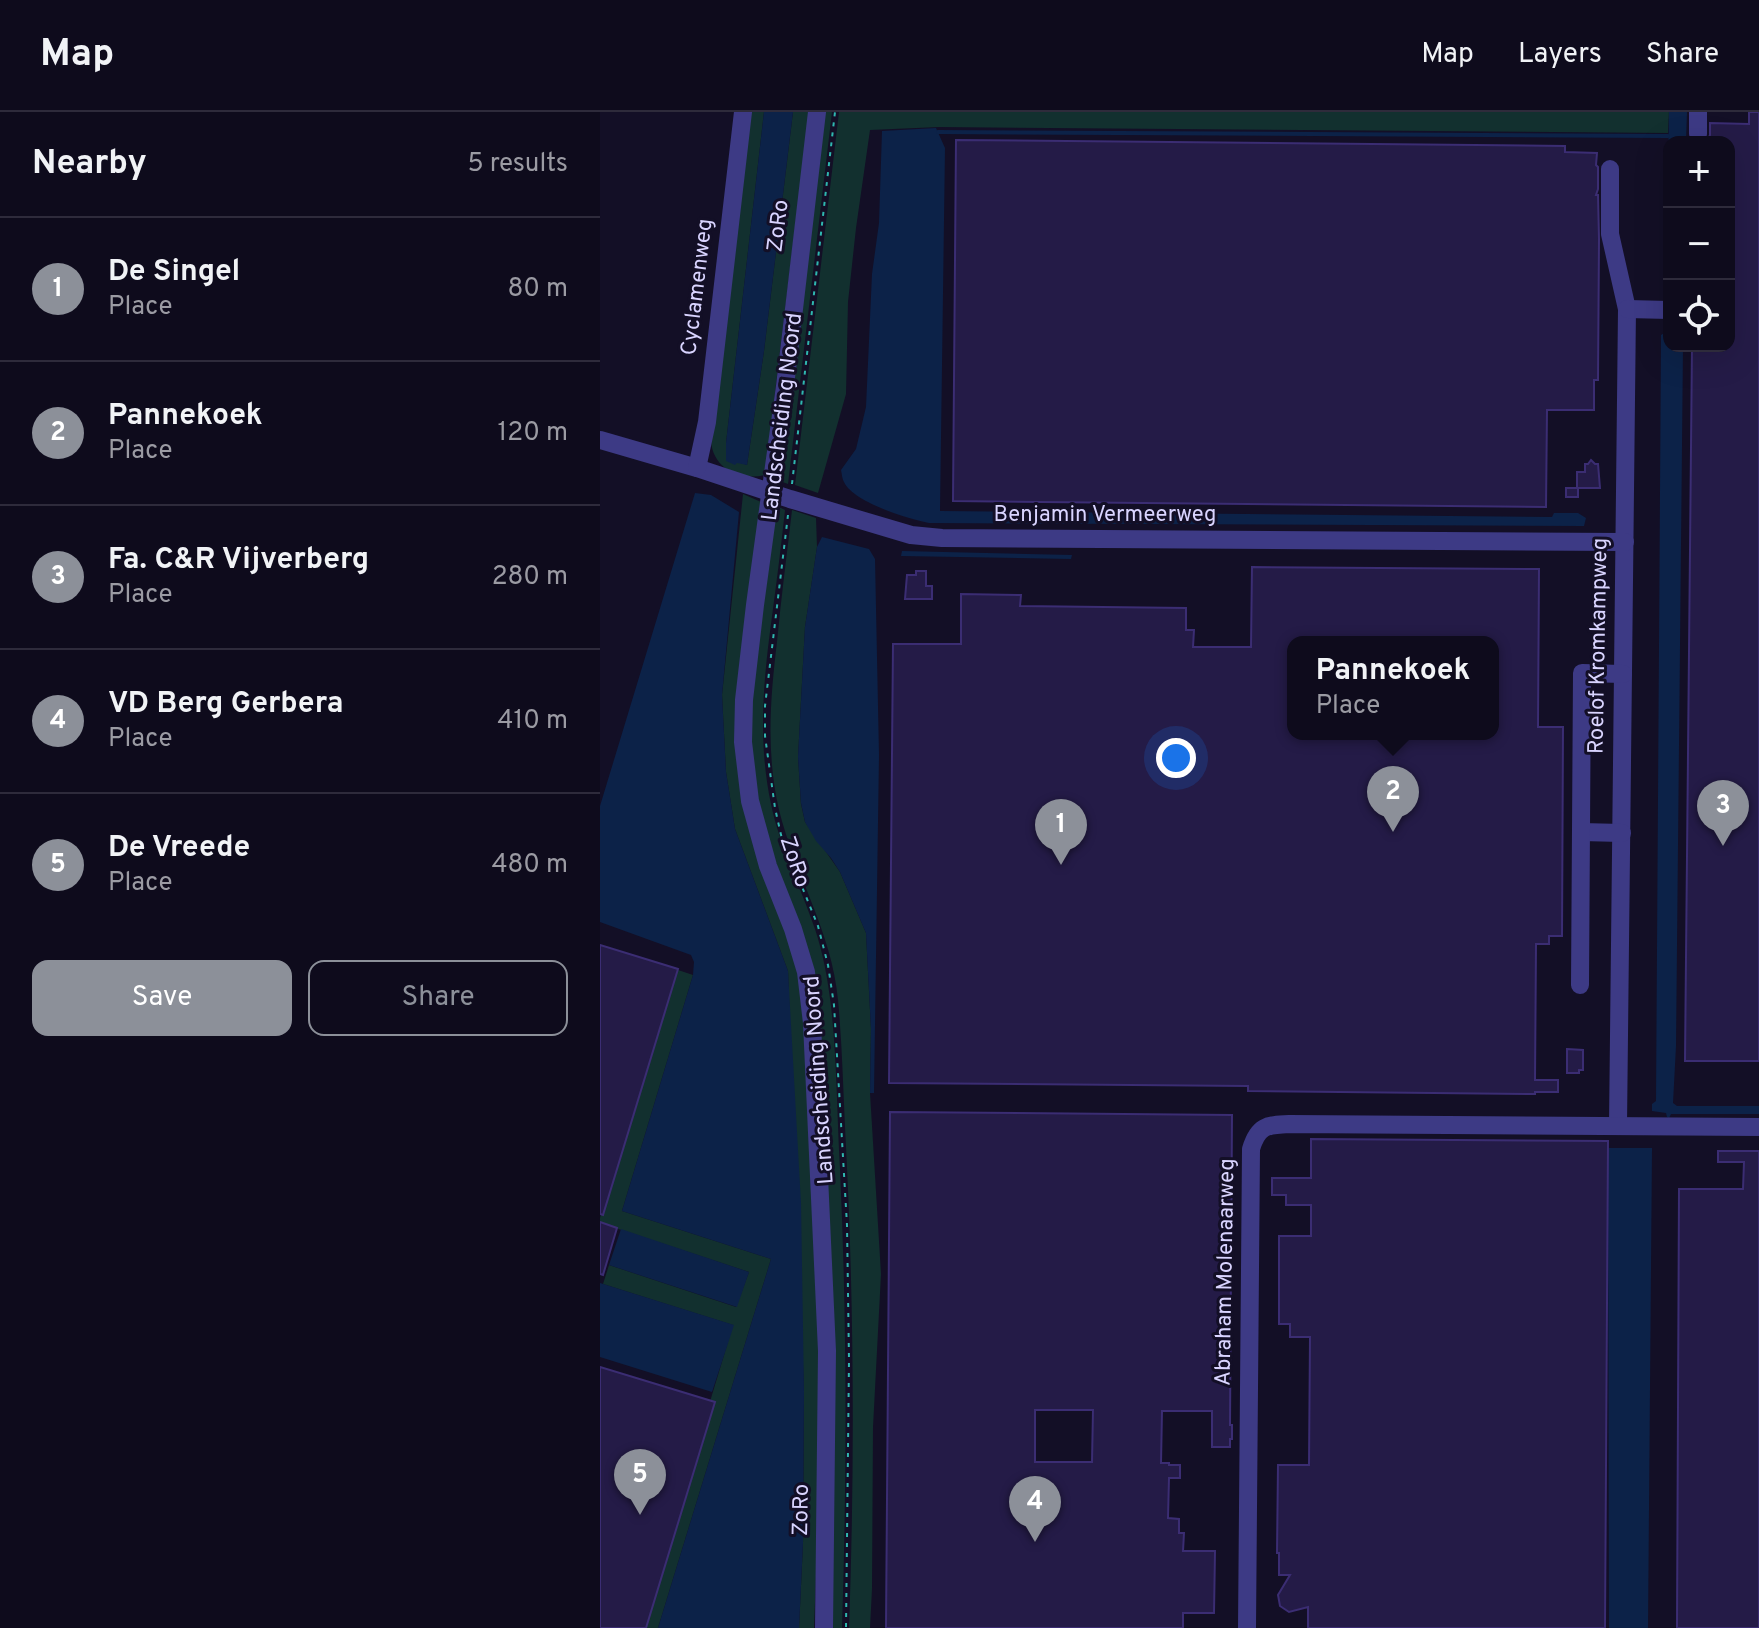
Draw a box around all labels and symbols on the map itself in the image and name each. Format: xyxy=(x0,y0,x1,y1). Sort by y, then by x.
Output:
street label: ZoRo xyxy=(762,198,796,254)
street label: Cyclamenweg xyxy=(676,217,720,357)
street label: Landscheiding Noord xyxy=(757,311,809,523)
street label: Benjamin Vermeerweg xyxy=(994,502,1216,529)
street label: Roelof Kromkampweg xyxy=(1584,538,1614,754)
your location xyxy=(1156,738,1196,778)
pin: 2 xyxy=(1367,766,1419,832)
pin: 3 xyxy=(1697,780,1749,846)
pin: 1 xyxy=(1035,799,1087,865)
street label: ZoRo xyxy=(773,833,815,891)
street label: Landscheiding Noord xyxy=(799,975,841,1185)
street label: Abraham Molenaarweg xyxy=(1211,1158,1241,1386)
pin: 5 xyxy=(614,1449,666,1515)
pin: 4 xyxy=(1009,1476,1061,1542)
street label: ZoRo xyxy=(788,1484,816,1536)

